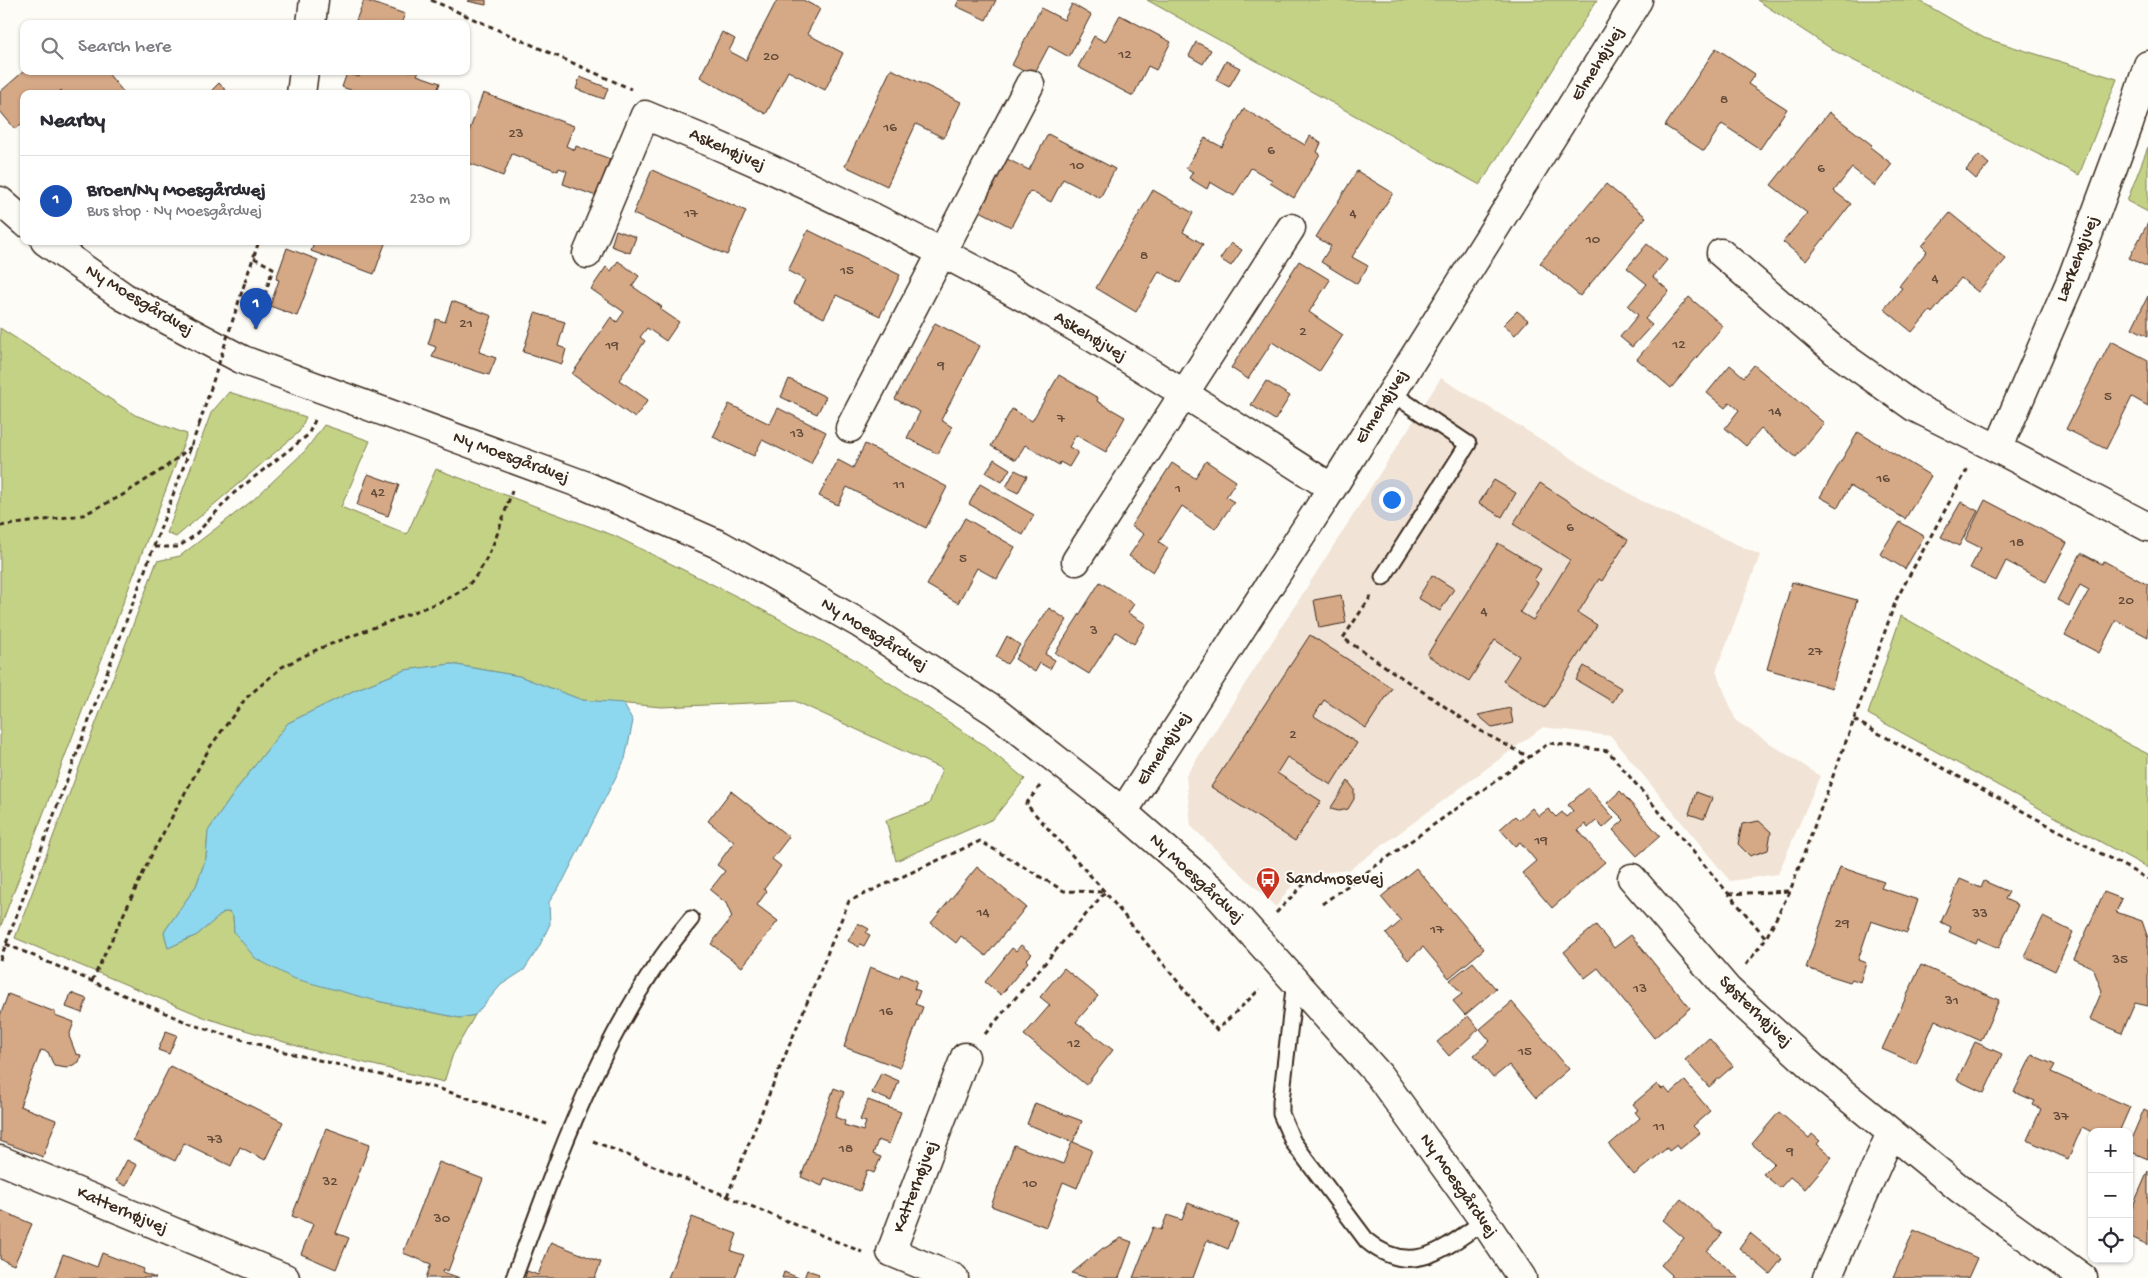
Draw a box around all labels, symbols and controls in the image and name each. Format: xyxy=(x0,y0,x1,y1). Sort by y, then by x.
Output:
search box xyxy=(20,20,470,75)
street label: Elmehøjvej xyxy=(1567,23,1629,105)
icon: search xyxy=(38,34,66,62)
text: Search here xyxy=(78,36,172,59)
house number: 12 xyxy=(1117,46,1132,64)
house number: 20 xyxy=(763,48,779,66)
house number: 8 xyxy=(1720,91,1728,109)
text: Nearby xyxy=(40,110,105,135)
house number: 16 xyxy=(882,119,897,137)
street label: Askehøjvej xyxy=(686,124,768,176)
house number: 23 xyxy=(508,125,524,143)
house number: 6 xyxy=(1267,142,1275,160)
house number: 10 xyxy=(1069,157,1085,175)
house number: 6 xyxy=(1817,160,1825,178)
text: Broen/Ny Moesgårdvej xyxy=(87,180,266,203)
text: 1 xyxy=(53,191,59,210)
text: 230 m xyxy=(410,191,450,210)
text: Bus stop · Ny Moesgårdvej xyxy=(87,203,262,222)
house number: 17 xyxy=(683,205,699,223)
house number: 4 xyxy=(1349,205,1357,223)
street label: Lærkehøjvej xyxy=(2052,213,2104,305)
house number: 10 xyxy=(1585,231,1601,249)
house number: 8 xyxy=(1140,247,1148,265)
street label: Ny Moesgårdvej xyxy=(81,261,197,341)
house number: 15 xyxy=(839,262,854,280)
house number: 4 xyxy=(1931,270,1939,288)
pin: 1 xyxy=(240,288,272,329)
street label: Askehøjvej xyxy=(1050,307,1130,367)
house number: 21 xyxy=(459,315,473,333)
house number: 2 xyxy=(1299,323,1307,341)
house number: 12 xyxy=(1671,336,1686,354)
house number: 19 xyxy=(604,337,619,355)
house number: 9 xyxy=(936,357,945,375)
street label: Elmehøjvej xyxy=(1351,366,1413,448)
house number: 5 xyxy=(2104,388,2112,406)
house number: 14 xyxy=(1767,403,1782,421)
house number: 7 xyxy=(1056,410,1066,428)
house number: 13 xyxy=(789,425,804,443)
street label: Ny Moesgårdvej xyxy=(450,427,572,489)
house number: 16 xyxy=(1875,470,1890,488)
house number: 11 xyxy=(892,476,905,494)
house number: 1 xyxy=(1174,480,1181,498)
house number: 42 xyxy=(371,484,385,502)
your location xyxy=(1379,487,1405,513)
house number: 6 xyxy=(1566,519,1574,537)
house number: 18 xyxy=(2009,534,2024,552)
house number: 5 xyxy=(959,550,967,568)
house number: 20 xyxy=(2118,592,2134,610)
street label: Ny Moesgårdvej xyxy=(817,594,931,676)
house number: 4 xyxy=(1480,603,1488,621)
house number: 3 xyxy=(1089,622,1098,640)
house number: 27 xyxy=(1807,643,1824,661)
street label: Elmehøjvej xyxy=(1132,708,1196,790)
house number: 2 xyxy=(1289,726,1297,744)
street label: Ny Moesgårdvej xyxy=(1144,830,1248,928)
house number: 19 xyxy=(1533,832,1548,850)
bus stop icon: Sandmosevej xyxy=(1255,866,1281,900)
place label: Sandmosevej xyxy=(1286,869,1384,890)
house number: 14 xyxy=(975,904,990,922)
house number: 33 xyxy=(1971,905,1988,923)
house number: 29 xyxy=(1835,915,1850,933)
house number: 17 xyxy=(1429,921,1445,939)
house number: 35 xyxy=(2111,951,2128,969)
street label: Søsterhøjvej xyxy=(1714,972,1796,1052)
house number: 13 xyxy=(1632,980,1647,998)
house number: 31 xyxy=(1944,992,1959,1010)
house number: 16 xyxy=(878,1003,893,1021)
house number: 12 xyxy=(1066,1035,1081,1053)
house number: 15 xyxy=(1517,1043,1532,1061)
house number: 37 xyxy=(2052,1108,2070,1126)
house number: 11 xyxy=(1652,1118,1665,1136)
map controls xyxy=(2088,1128,2133,1263)
button: + xyxy=(2088,1128,2133,1173)
street label: Ny Moesgårdvej xyxy=(1414,1130,1502,1242)
house number: 73 xyxy=(206,1131,223,1149)
street label: Katterhøjvej xyxy=(889,1138,943,1236)
house number: 18 xyxy=(838,1140,853,1158)
house number: 9 xyxy=(1785,1143,1794,1161)
house number: 32 xyxy=(321,1173,338,1191)
button: − xyxy=(2088,1173,2133,1218)
house number: 10 xyxy=(1022,1175,1038,1193)
street label: Katterhøjvej xyxy=(73,1182,171,1240)
house number: 30 xyxy=(433,1210,451,1228)
button: locate xyxy=(2088,1218,2133,1263)

